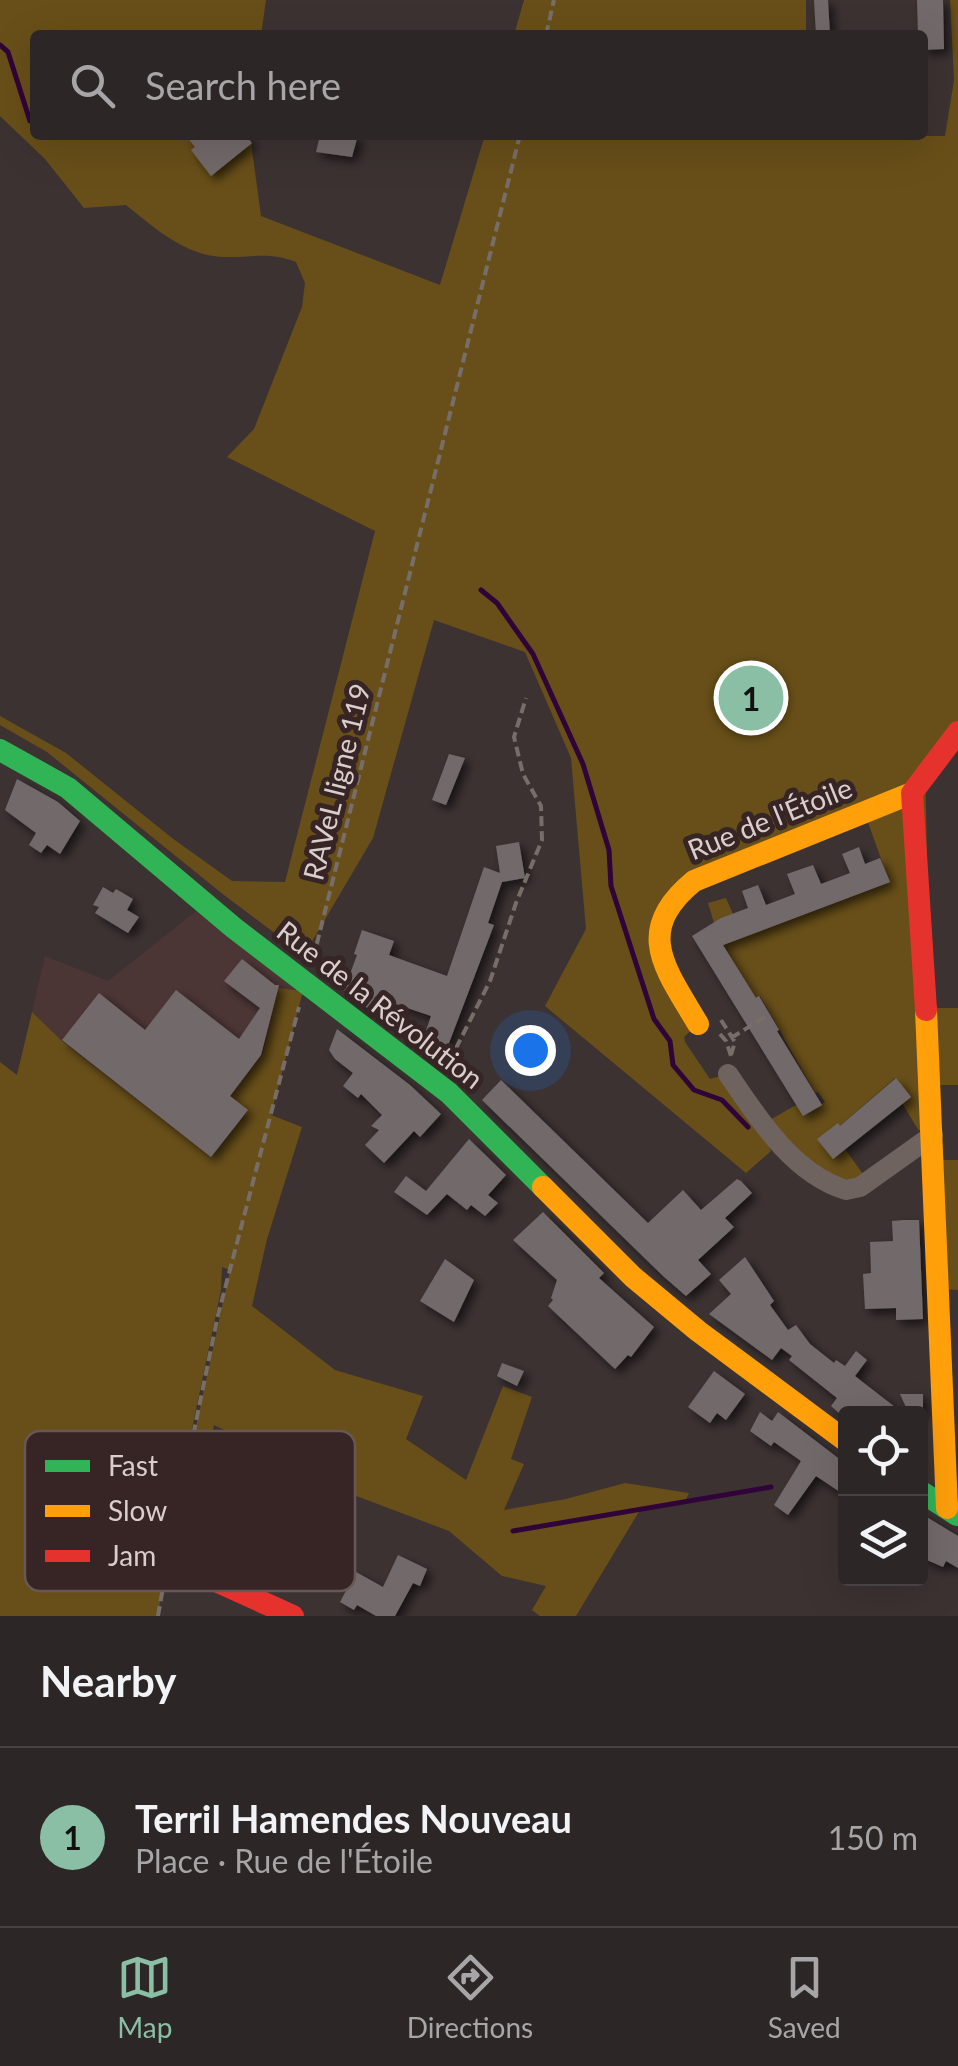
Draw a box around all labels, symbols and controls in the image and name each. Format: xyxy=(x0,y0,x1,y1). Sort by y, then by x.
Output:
search box xyxy=(30,30,928,140)
icon: search xyxy=(65,58,120,113)
text: Search here xyxy=(145,62,341,108)
pin: 1 xyxy=(718,660,784,736)
street label: RAVeL ligne 119 xyxy=(295,680,377,883)
street label: Rue de l'Étoile xyxy=(683,770,857,866)
street label: Rue de la Révolution xyxy=(271,913,490,1095)
your location xyxy=(505,1025,556,1076)
map controls xyxy=(838,1406,928,1586)
button: locate xyxy=(838,1406,928,1496)
legend xyxy=(25,1431,355,1591)
text: Fast xyxy=(108,1448,158,1482)
text: Slow xyxy=(108,1493,167,1527)
button: layers xyxy=(838,1496,928,1586)
text: Jam xyxy=(108,1538,156,1572)
text: Nearby xyxy=(40,1656,177,1706)
text: Terril Hamendes Nouveau xyxy=(135,1795,572,1841)
text: 1 xyxy=(63,1818,82,1857)
text: 150 m xyxy=(828,1818,918,1857)
text: Place · Rue de l'Étoile xyxy=(135,1841,433,1880)
tab: Map xyxy=(117,1950,172,2044)
tab: Directions xyxy=(407,1950,533,2044)
tab: Saved xyxy=(768,1950,841,2044)

